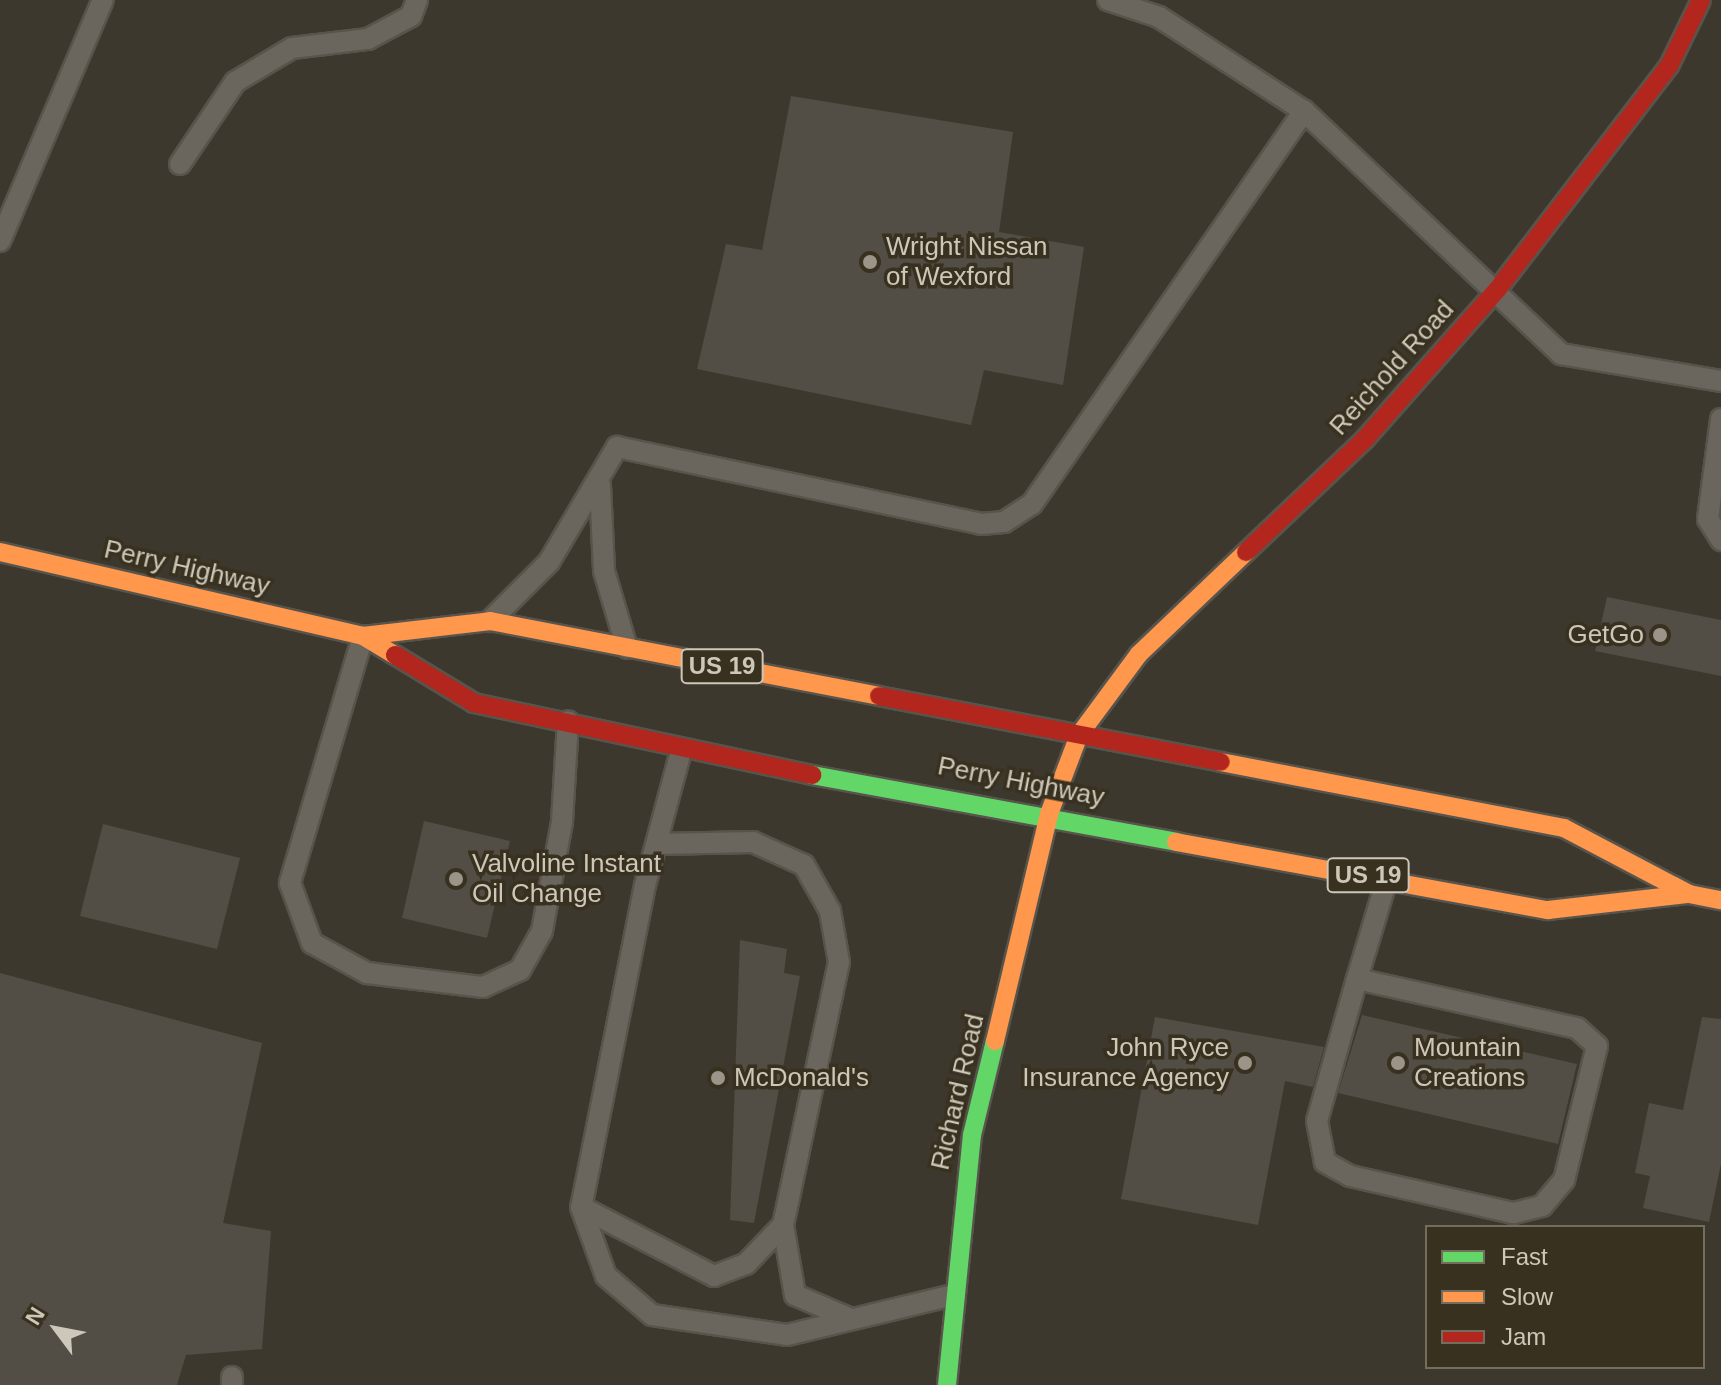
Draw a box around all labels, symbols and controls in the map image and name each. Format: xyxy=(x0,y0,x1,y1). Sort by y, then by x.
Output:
place label: Wright Nissan of Wexford xyxy=(886,231,1047,292)
marker: Wright Nissan of Wexford xyxy=(861,253,879,271)
street label: Reichold Road xyxy=(1323,294,1461,442)
street label: Perry Highway xyxy=(101,534,273,602)
place label: GetGo xyxy=(1567,619,1644,651)
marker: GetGo xyxy=(1651,626,1669,644)
road number: US 19 xyxy=(680,646,764,686)
street label: Perry Highway xyxy=(935,751,1107,813)
place label: Valvoline Instant Oil Change xyxy=(472,848,661,910)
road number: US 19 xyxy=(1326,855,1410,895)
marker: Valvoline Instant Oil Change xyxy=(447,870,465,888)
street label: Richard Road xyxy=(925,1011,991,1173)
place label: John Ryce Insurance Agency xyxy=(1021,1032,1229,1094)
place label: Mountain Creations xyxy=(1414,1032,1525,1094)
marker: John Ryce Insurance Agency xyxy=(1236,1054,1254,1072)
marker: Mountain Creations xyxy=(1389,1054,1407,1072)
place label: McDonald's xyxy=(734,1062,869,1094)
marker: McDonald's xyxy=(709,1069,727,1087)
legend xyxy=(1425,1225,1705,1369)
text: Fast xyxy=(1501,1243,1548,1270)
text: Slow xyxy=(1501,1283,1553,1310)
north arrow xyxy=(16,1289,96,1369)
text: N xyxy=(20,1303,50,1329)
text: Jam xyxy=(1501,1323,1546,1350)

